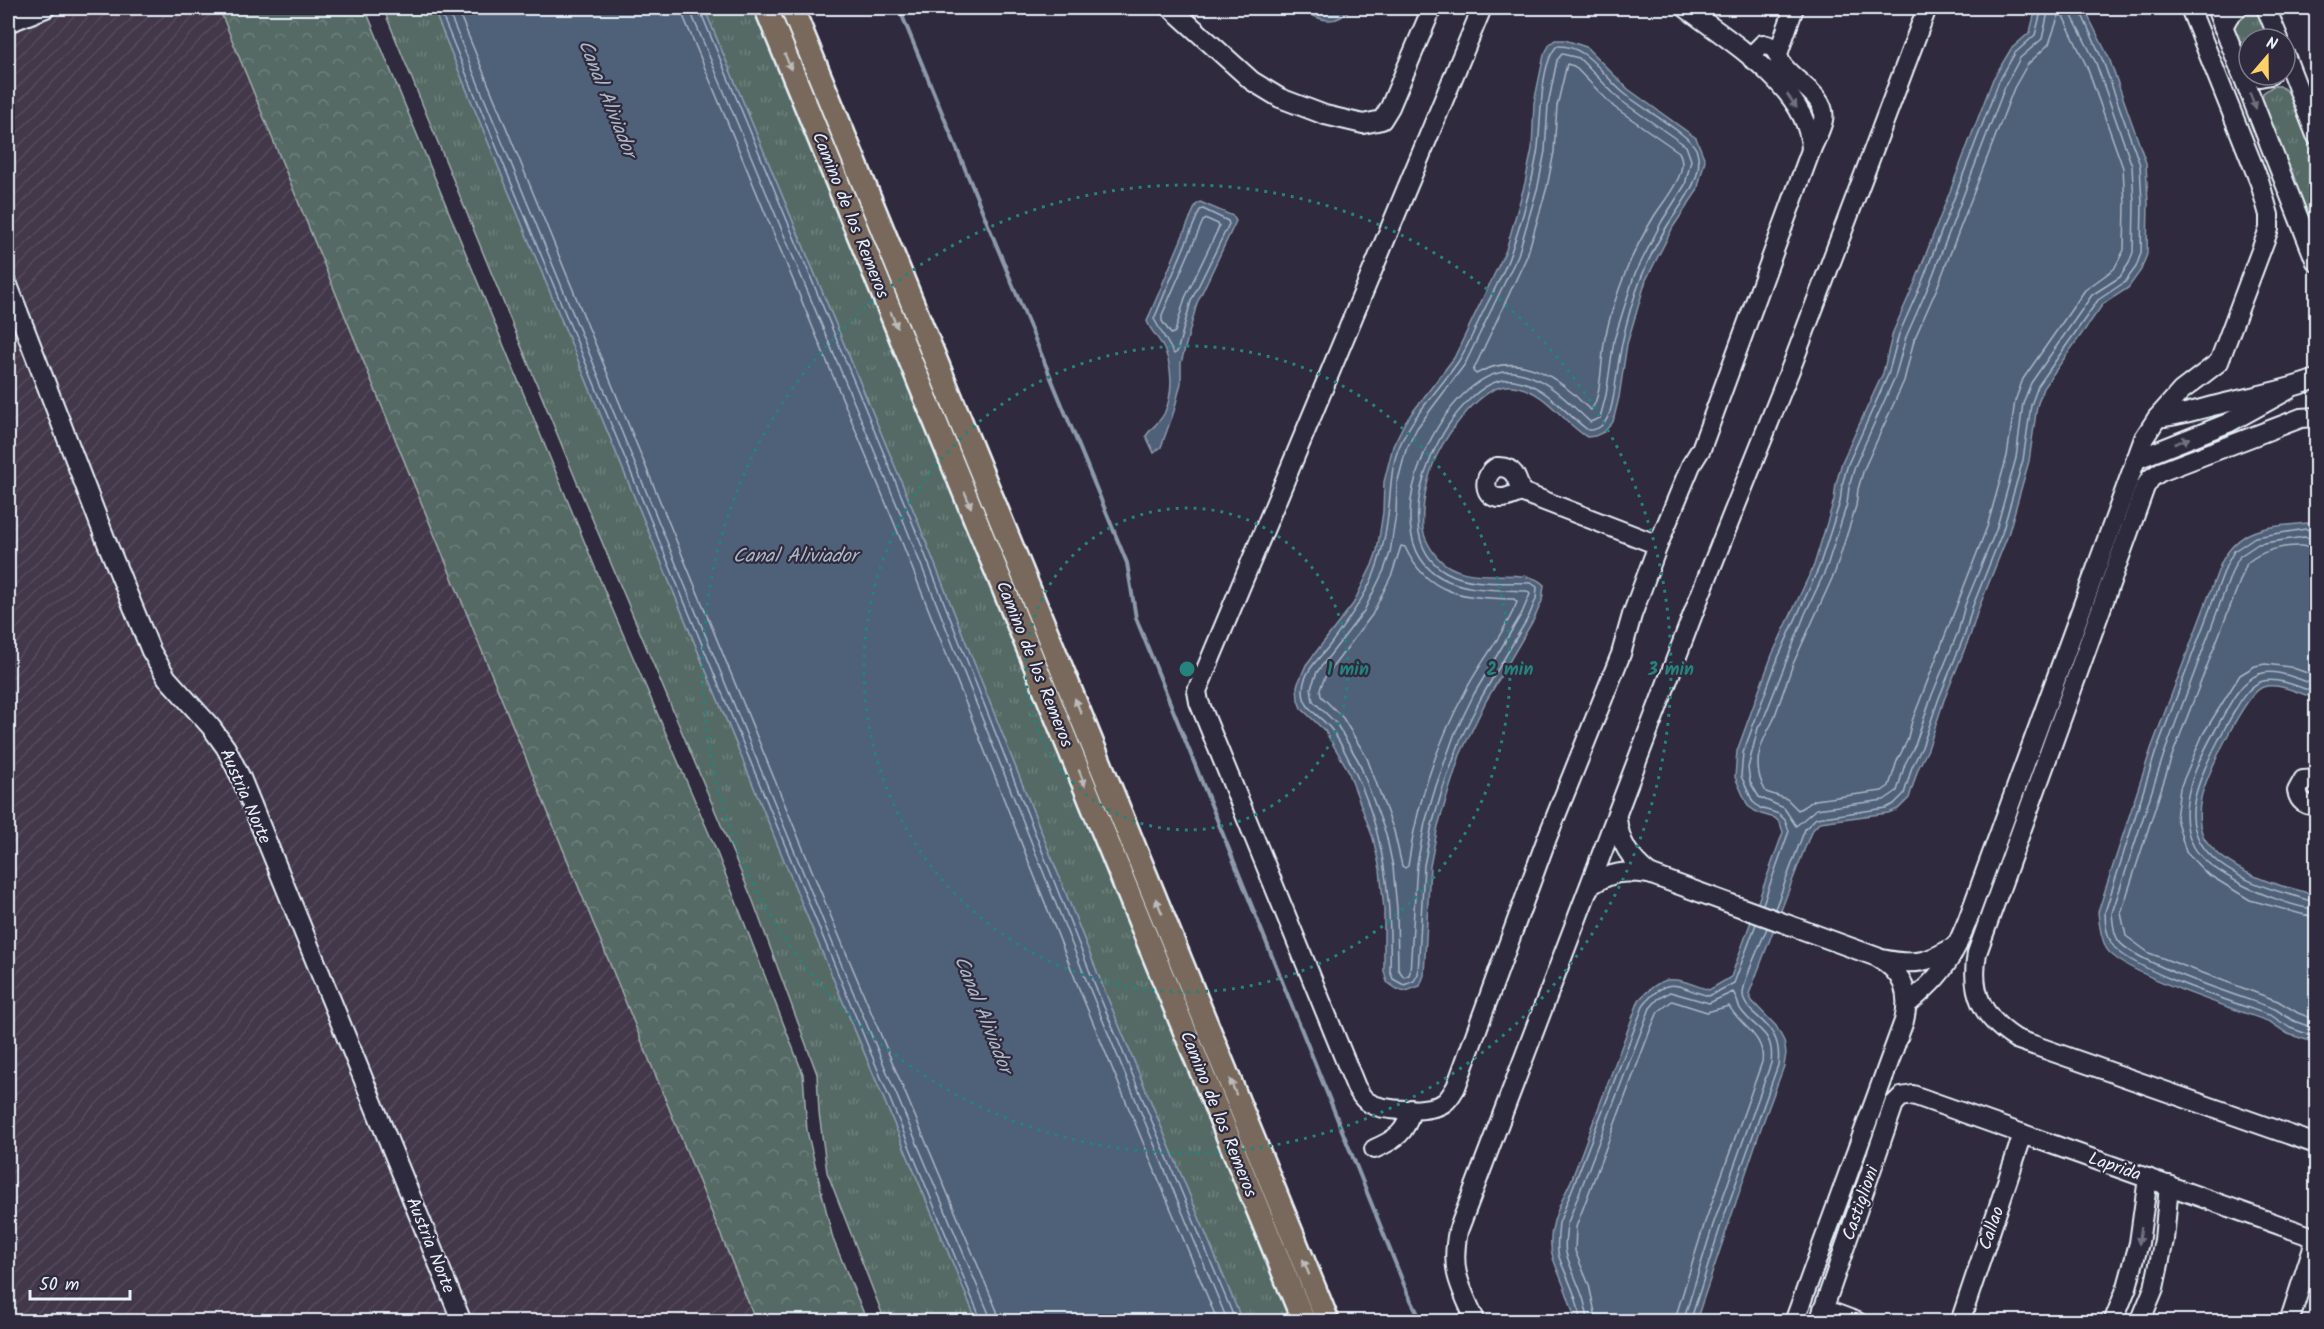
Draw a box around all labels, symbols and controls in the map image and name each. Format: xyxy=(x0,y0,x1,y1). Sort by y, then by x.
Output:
north arrow xyxy=(2237,27,2297,87)
text: N xyxy=(2263,31,2281,58)
water label: Canal Aliviador xyxy=(568,35,646,166)
one-way arrow xyxy=(783,53,793,71)
one-way arrow xyxy=(2249,92,2258,110)
one-way arrow xyxy=(1786,93,1798,108)
street label: Camino de los Remeros xyxy=(803,128,896,304)
one-way arrow xyxy=(889,311,899,329)
one-way arrow xyxy=(2173,436,2191,446)
one-way arrow xyxy=(964,491,973,509)
water label: Canal Aliviador xyxy=(733,541,862,573)
street label: Camino de los Remeros xyxy=(987,577,1080,753)
text: 1 min xyxy=(1327,656,1369,685)
text: 2 min xyxy=(1487,656,1533,685)
text: 3 min xyxy=(1647,656,1694,685)
centre of rings xyxy=(1177,659,1197,679)
one-way arrow xyxy=(1073,697,1082,715)
street label: Austria Norte xyxy=(211,744,279,849)
one-way arrow xyxy=(1078,769,1087,787)
one-way arrow xyxy=(1154,897,1163,915)
water label: Canal Aliviador xyxy=(944,951,1022,1082)
street label: Camino de los Remeros xyxy=(1171,1027,1264,1203)
one-way arrow xyxy=(1228,1077,1238,1095)
street label: Laprida xyxy=(2084,1145,2145,1190)
street label: Castiglioni xyxy=(1835,1161,1888,1245)
street label: Austria Norte xyxy=(397,1193,462,1298)
street label: Callao xyxy=(1971,1203,2013,1254)
one-way arrow xyxy=(2136,1226,2145,1245)
one-way arrow xyxy=(1301,1258,1311,1276)
scale bar xyxy=(30,1263,130,1301)
text: 50 m xyxy=(39,1271,79,1300)

